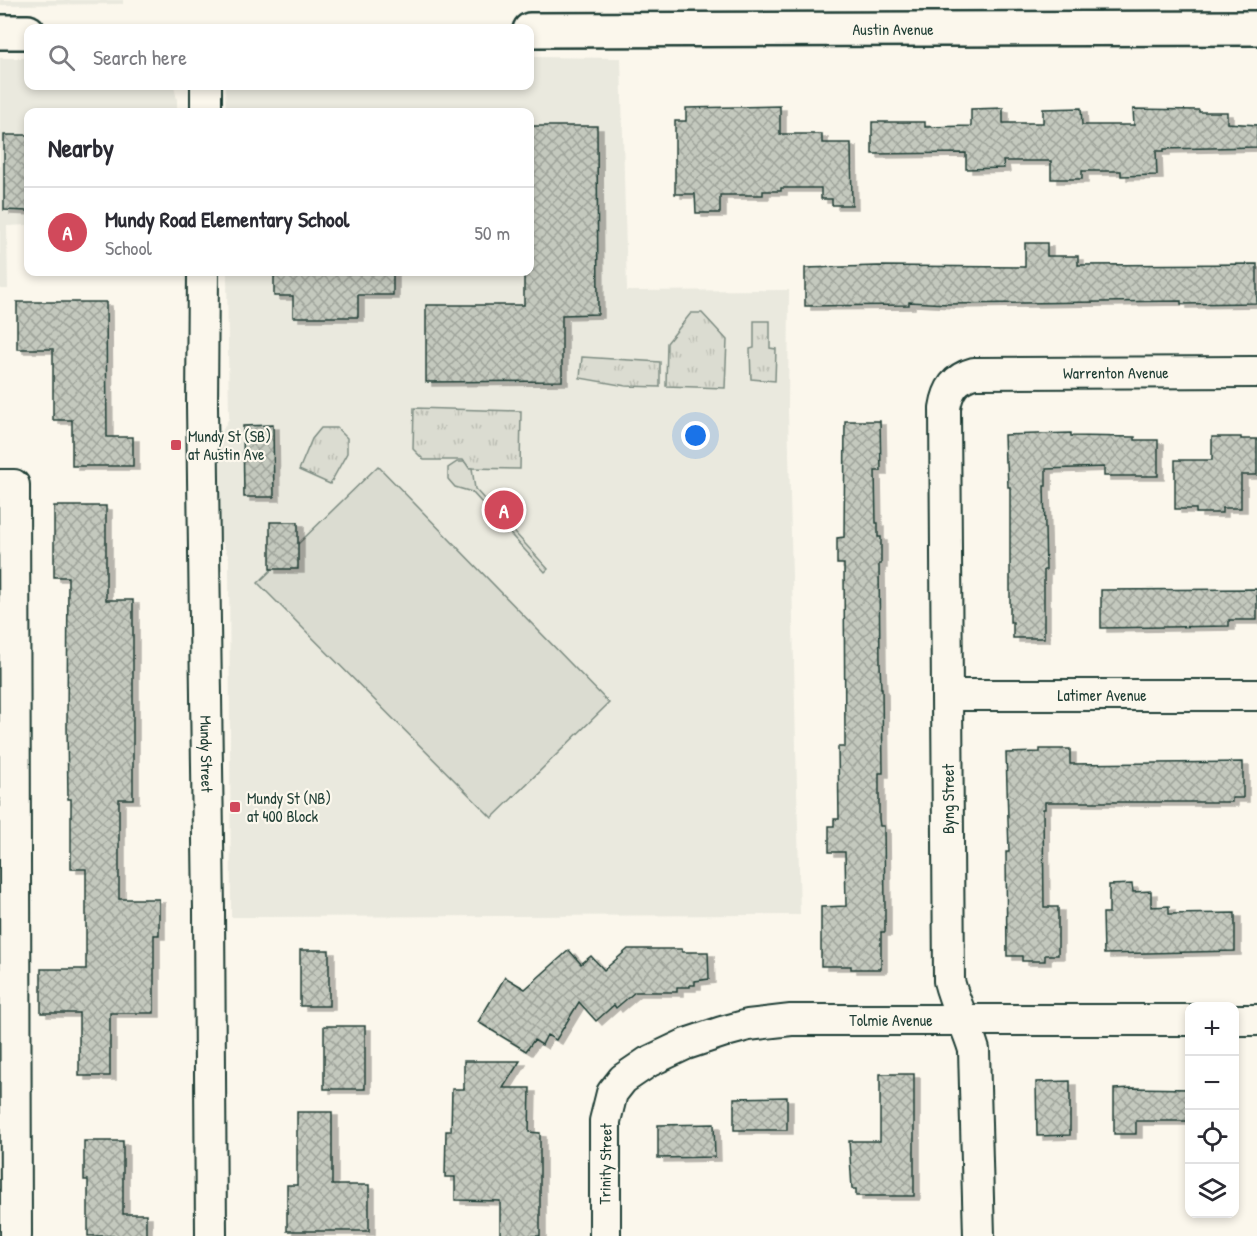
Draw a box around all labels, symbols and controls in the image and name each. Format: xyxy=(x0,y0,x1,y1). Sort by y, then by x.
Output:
street label: Austin Avenue xyxy=(852,18,934,40)
search box xyxy=(24,24,534,90)
icon: search xyxy=(45,41,78,74)
text: Search here xyxy=(93,42,187,72)
text: Nearby xyxy=(48,130,114,165)
text: Mundy Road Elementary School xyxy=(105,204,349,234)
text: A xyxy=(63,219,72,246)
text: 50 m xyxy=(474,219,510,246)
text: School xyxy=(105,234,152,261)
street label: Warrenton Avenue xyxy=(1063,361,1169,384)
your location xyxy=(681,421,710,450)
place label: Mundy St (SB) at Austin Ave xyxy=(188,425,271,465)
marker: Mundy St (SB) at Austin Ave xyxy=(169,438,183,452)
pin: A xyxy=(484,488,524,532)
street label: Latimer Avenue xyxy=(1057,684,1147,706)
street label: Mundy Street xyxy=(195,715,218,793)
street label: Byng Street xyxy=(937,763,959,834)
place label: Mundy St (NB) at 400 Block xyxy=(247,787,331,827)
marker: Mundy St (NB) at 400 Block xyxy=(228,800,242,814)
map controls xyxy=(1185,1002,1239,1218)
button: + xyxy=(1185,1002,1239,1056)
street label: Tolmie Avenue xyxy=(849,1009,933,1031)
button: − xyxy=(1185,1056,1239,1110)
button: locate xyxy=(1185,1110,1239,1164)
street label: Trinity Street xyxy=(593,1123,617,1205)
button: layers xyxy=(1185,1164,1239,1218)

